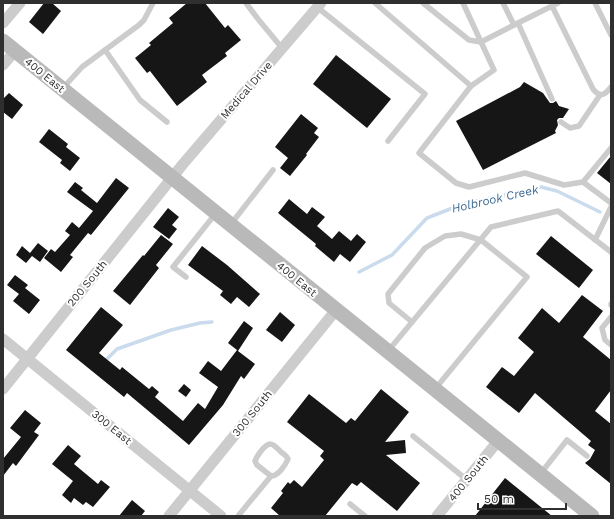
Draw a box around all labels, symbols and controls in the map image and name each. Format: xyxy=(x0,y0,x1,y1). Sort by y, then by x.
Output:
street label: 400 East xyxy=(22,55,68,96)
street label: Medical Drive xyxy=(218,59,275,122)
water label: Holbrook Creek xyxy=(450,182,540,216)
street label: 200 South xyxy=(65,258,110,309)
street label: 400 East xyxy=(274,259,320,300)
street label: 300 South xyxy=(230,388,275,439)
street label: 300 East xyxy=(89,407,135,448)
street label: 400 South xyxy=(446,452,491,504)
scale bar xyxy=(478,485,566,511)
text: 50 m xyxy=(484,492,514,506)

